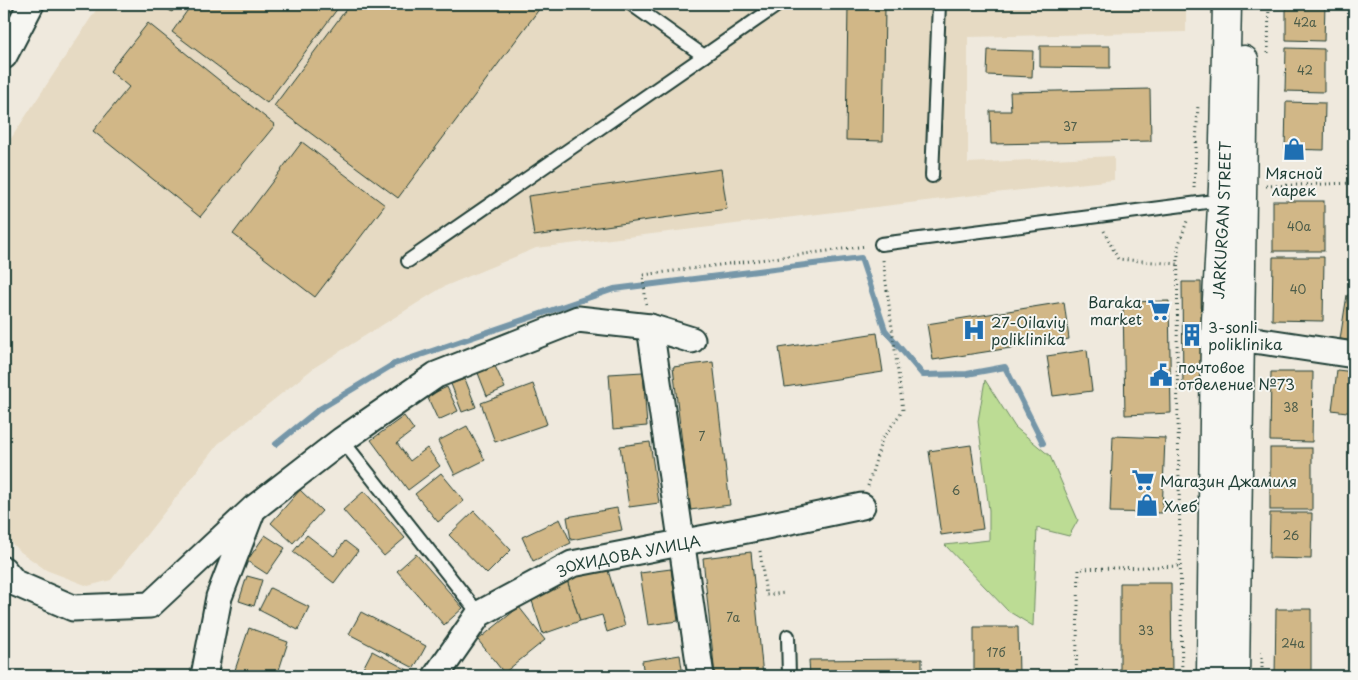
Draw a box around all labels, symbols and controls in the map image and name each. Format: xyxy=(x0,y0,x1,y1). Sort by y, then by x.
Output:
house number: 42a xyxy=(1293,13,1317,31)
house number: 42 xyxy=(1297,61,1313,79)
house number: 37 xyxy=(1063,117,1078,135)
shop icon: Мясной ларек xyxy=(1281,136,1307,162)
street label: JARKURGAN STREET xyxy=(1206,140,1236,300)
place label: Мясной ларек xyxy=(1265,161,1323,201)
house number: 40a xyxy=(1287,217,1312,235)
house number: 40 xyxy=(1290,280,1307,298)
place label: Baraka market xyxy=(1088,290,1143,330)
supermarket icon: Baraka market xyxy=(1146,297,1172,323)
place label: 27-Oilaviy poliklinika xyxy=(991,310,1066,350)
place label: 3-sonli poliklinika xyxy=(1208,315,1283,355)
hospital icon: 27-Oilaviy poliklinika xyxy=(961,317,987,343)
building icon: 3-sonli poliklinika xyxy=(1179,322,1205,348)
place label: почтовое отделение №73 xyxy=(1178,355,1295,395)
public building icon: почтовое отделение №73 xyxy=(1148,362,1174,388)
house number: 38 xyxy=(1283,398,1299,416)
house number: 7 xyxy=(699,427,706,445)
supermarket icon: Магазин Джамиля xyxy=(1130,467,1156,493)
place label: Магазин Джамиля xyxy=(1160,469,1297,492)
house number: 6 xyxy=(952,481,960,499)
shop icon: Хлеб xyxy=(1134,492,1160,518)
place label: Хлеб xyxy=(1164,494,1198,517)
house number: 26 xyxy=(1283,526,1299,544)
street label: ЗОХИДОВА УЛИЦА xyxy=(552,528,702,582)
house number: 7а xyxy=(726,608,740,626)
house number: 33 xyxy=(1138,621,1154,639)
house number: 24a xyxy=(1281,634,1305,652)
house number: 17б xyxy=(987,643,1005,661)

